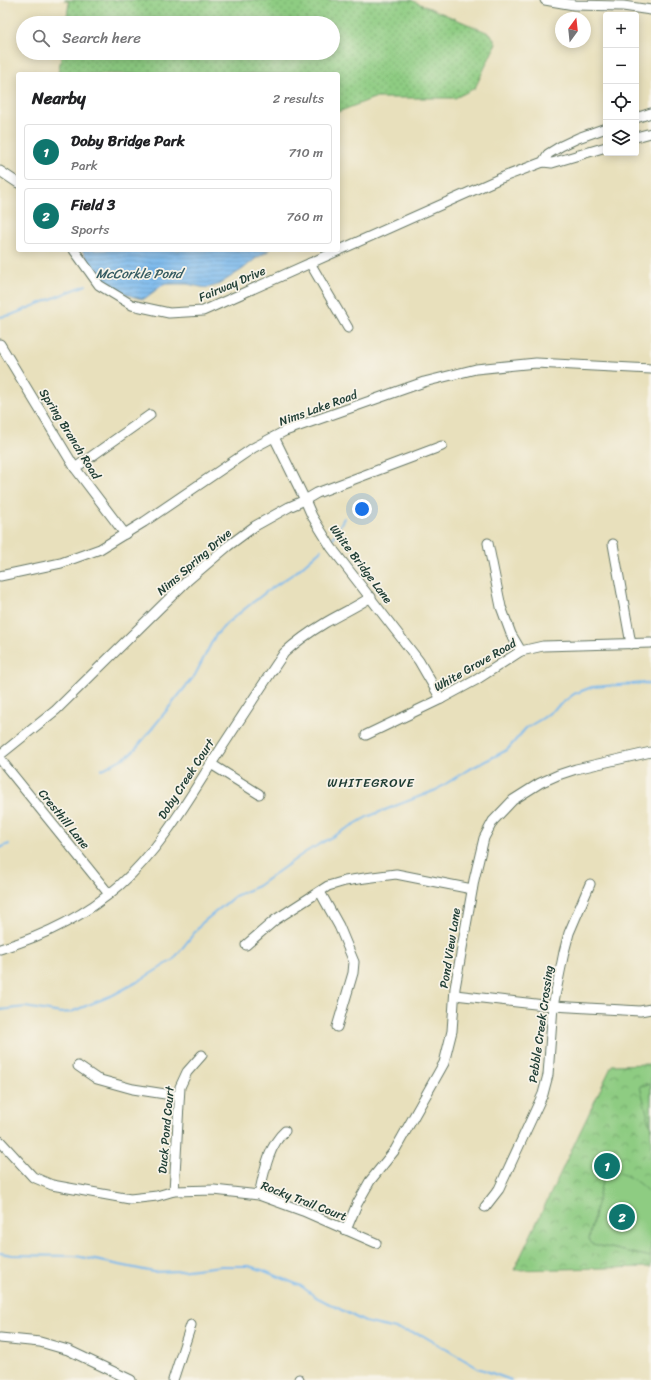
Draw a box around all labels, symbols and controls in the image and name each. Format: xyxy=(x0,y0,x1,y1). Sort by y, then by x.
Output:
north arrow xyxy=(555,12,591,48)
map controls xyxy=(603,12,639,156)
button: + xyxy=(603,12,639,48)
search box xyxy=(16,16,340,60)
text: Search here xyxy=(62,25,141,51)
icon: search xyxy=(30,27,52,49)
button: − xyxy=(603,48,639,84)
text: Nearby xyxy=(32,83,86,113)
button: locate xyxy=(603,84,639,120)
text: 2 results xyxy=(273,87,324,110)
button: layers xyxy=(603,120,639,156)
text: Doby Bridge Park xyxy=(71,128,185,154)
text: 1 xyxy=(43,141,49,164)
text: 710 m xyxy=(288,141,323,164)
text: Park xyxy=(71,154,98,177)
text: Field 3 xyxy=(71,192,115,218)
text: 2 xyxy=(42,205,50,228)
text: 760 m xyxy=(287,205,323,228)
text: Sports xyxy=(71,218,109,241)
street label: Fairway Drive xyxy=(195,260,269,308)
water label: McCorkle Pond xyxy=(96,262,186,285)
street label: Nims Lake Road xyxy=(276,383,362,432)
street label: Spring Branch Road xyxy=(33,384,107,484)
your location xyxy=(352,499,372,519)
street label: White Bridge Lane xyxy=(324,520,398,609)
street label: Nims Spring Drive xyxy=(151,523,237,601)
street label: White Grove Road xyxy=(430,632,521,698)
street label: Doby Creek Court xyxy=(152,733,221,824)
district label: WHITEGROVE xyxy=(327,771,415,794)
street label: Cresthill Lane xyxy=(33,784,95,854)
street label: Pond View Lane xyxy=(433,906,467,990)
street label: Pebble Creek Crossing xyxy=(522,964,560,1084)
street label: Duck Pond Court xyxy=(151,1084,181,1175)
pin: 1 xyxy=(594,1151,620,1181)
street label: Rocky Trail Court xyxy=(258,1174,350,1228)
pin: 2 xyxy=(609,1202,635,1232)

